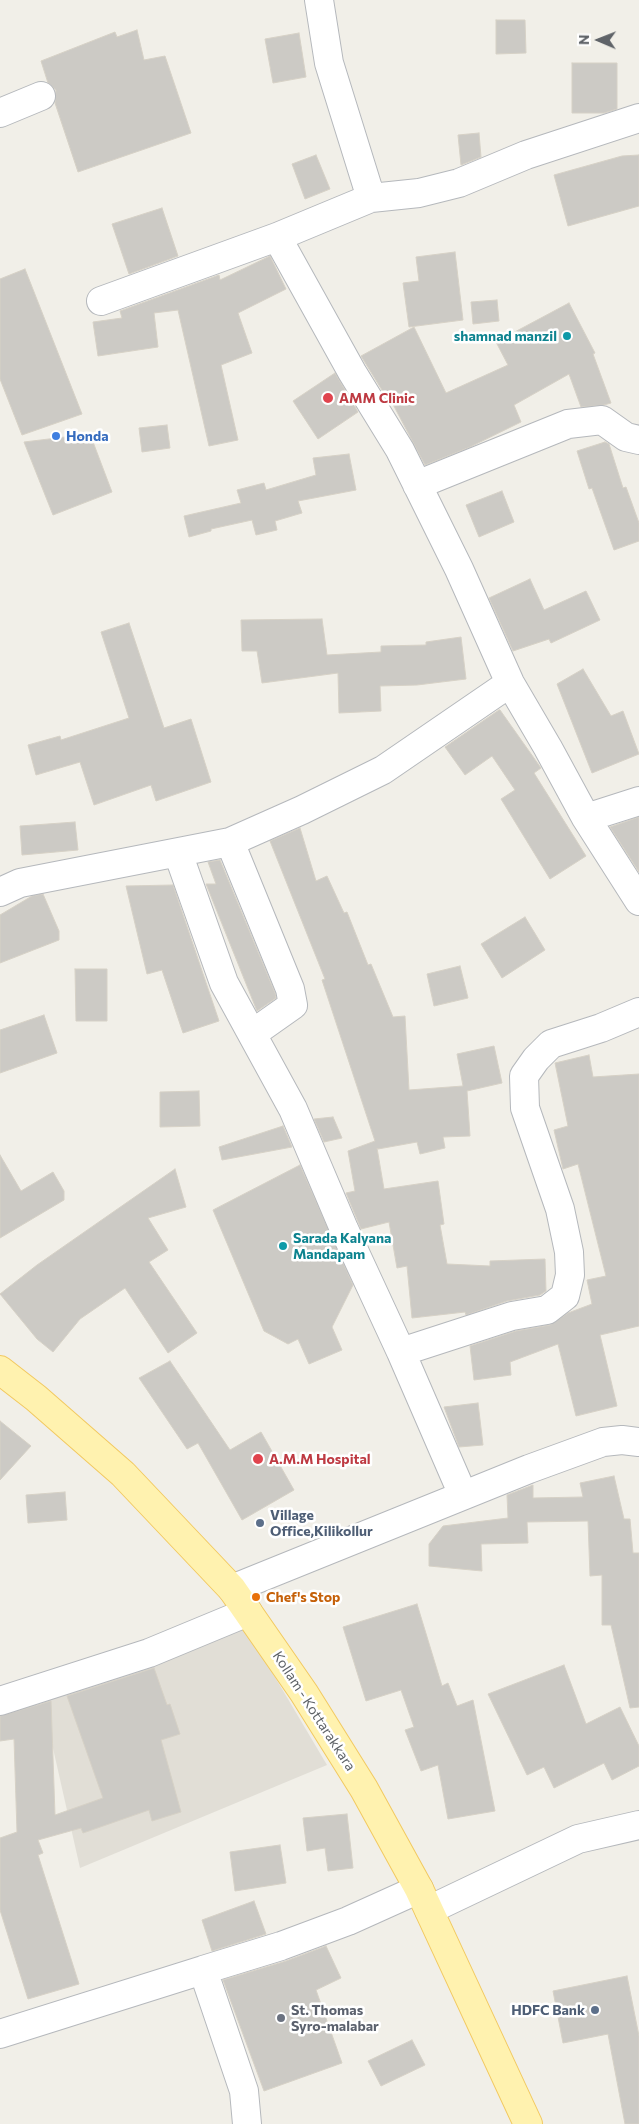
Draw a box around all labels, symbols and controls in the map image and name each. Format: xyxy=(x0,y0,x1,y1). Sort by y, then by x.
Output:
north arrow xyxy=(574,15,624,65)
text: N xyxy=(575,34,592,45)
place label: shamnad manzil xyxy=(454,328,557,344)
marker: shamnad manzil xyxy=(561,330,573,342)
place label: AMM Clinic xyxy=(339,390,415,406)
marker: AMM Clinic xyxy=(321,391,335,405)
place label: Honda xyxy=(66,428,109,444)
marker: Honda xyxy=(50,430,62,442)
place label: Sarada Kalyana Mandapam xyxy=(293,1230,391,1262)
marker: Sarada Kalyana Mandapam xyxy=(277,1240,289,1252)
place label: A.M.M Hospital xyxy=(269,1451,371,1467)
marker: A.M.M Hospital xyxy=(251,1452,265,1466)
place label: Village Office,Kilikollur xyxy=(270,1507,373,1540)
marker: Village Office,Kilikollur xyxy=(254,1517,266,1529)
place label: Chef's Stop xyxy=(266,1589,340,1605)
marker: Chef's Stop xyxy=(250,1591,262,1603)
street label: Kollam - Kottarakkara xyxy=(269,1648,359,1774)
place label: St. Thomas Syro-malabar xyxy=(291,2002,379,2034)
place label: HDFC Bank xyxy=(511,2002,585,2018)
marker: HDFC Bank xyxy=(589,2004,601,2016)
marker: St. Thomas Syro-malabar xyxy=(275,2012,287,2024)

